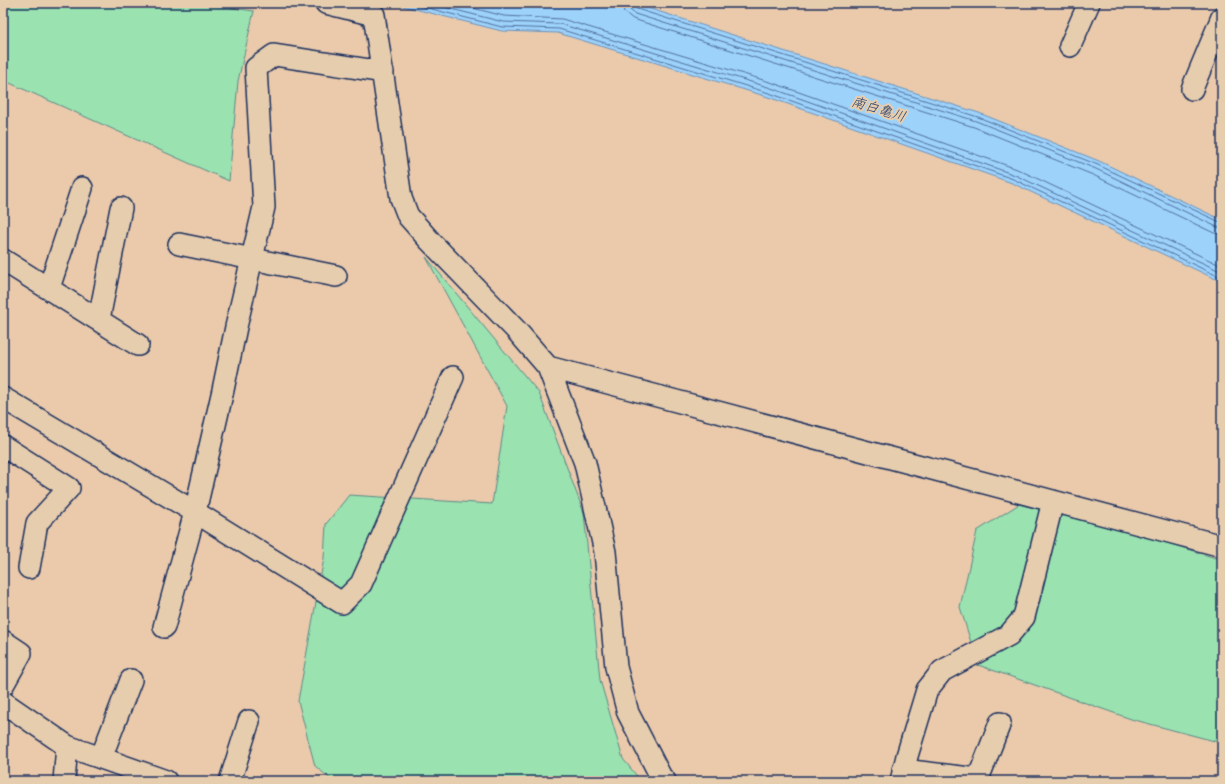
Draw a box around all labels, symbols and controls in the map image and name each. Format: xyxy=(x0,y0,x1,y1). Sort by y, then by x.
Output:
water label: 南白亀川 xyxy=(849,94,908,127)

